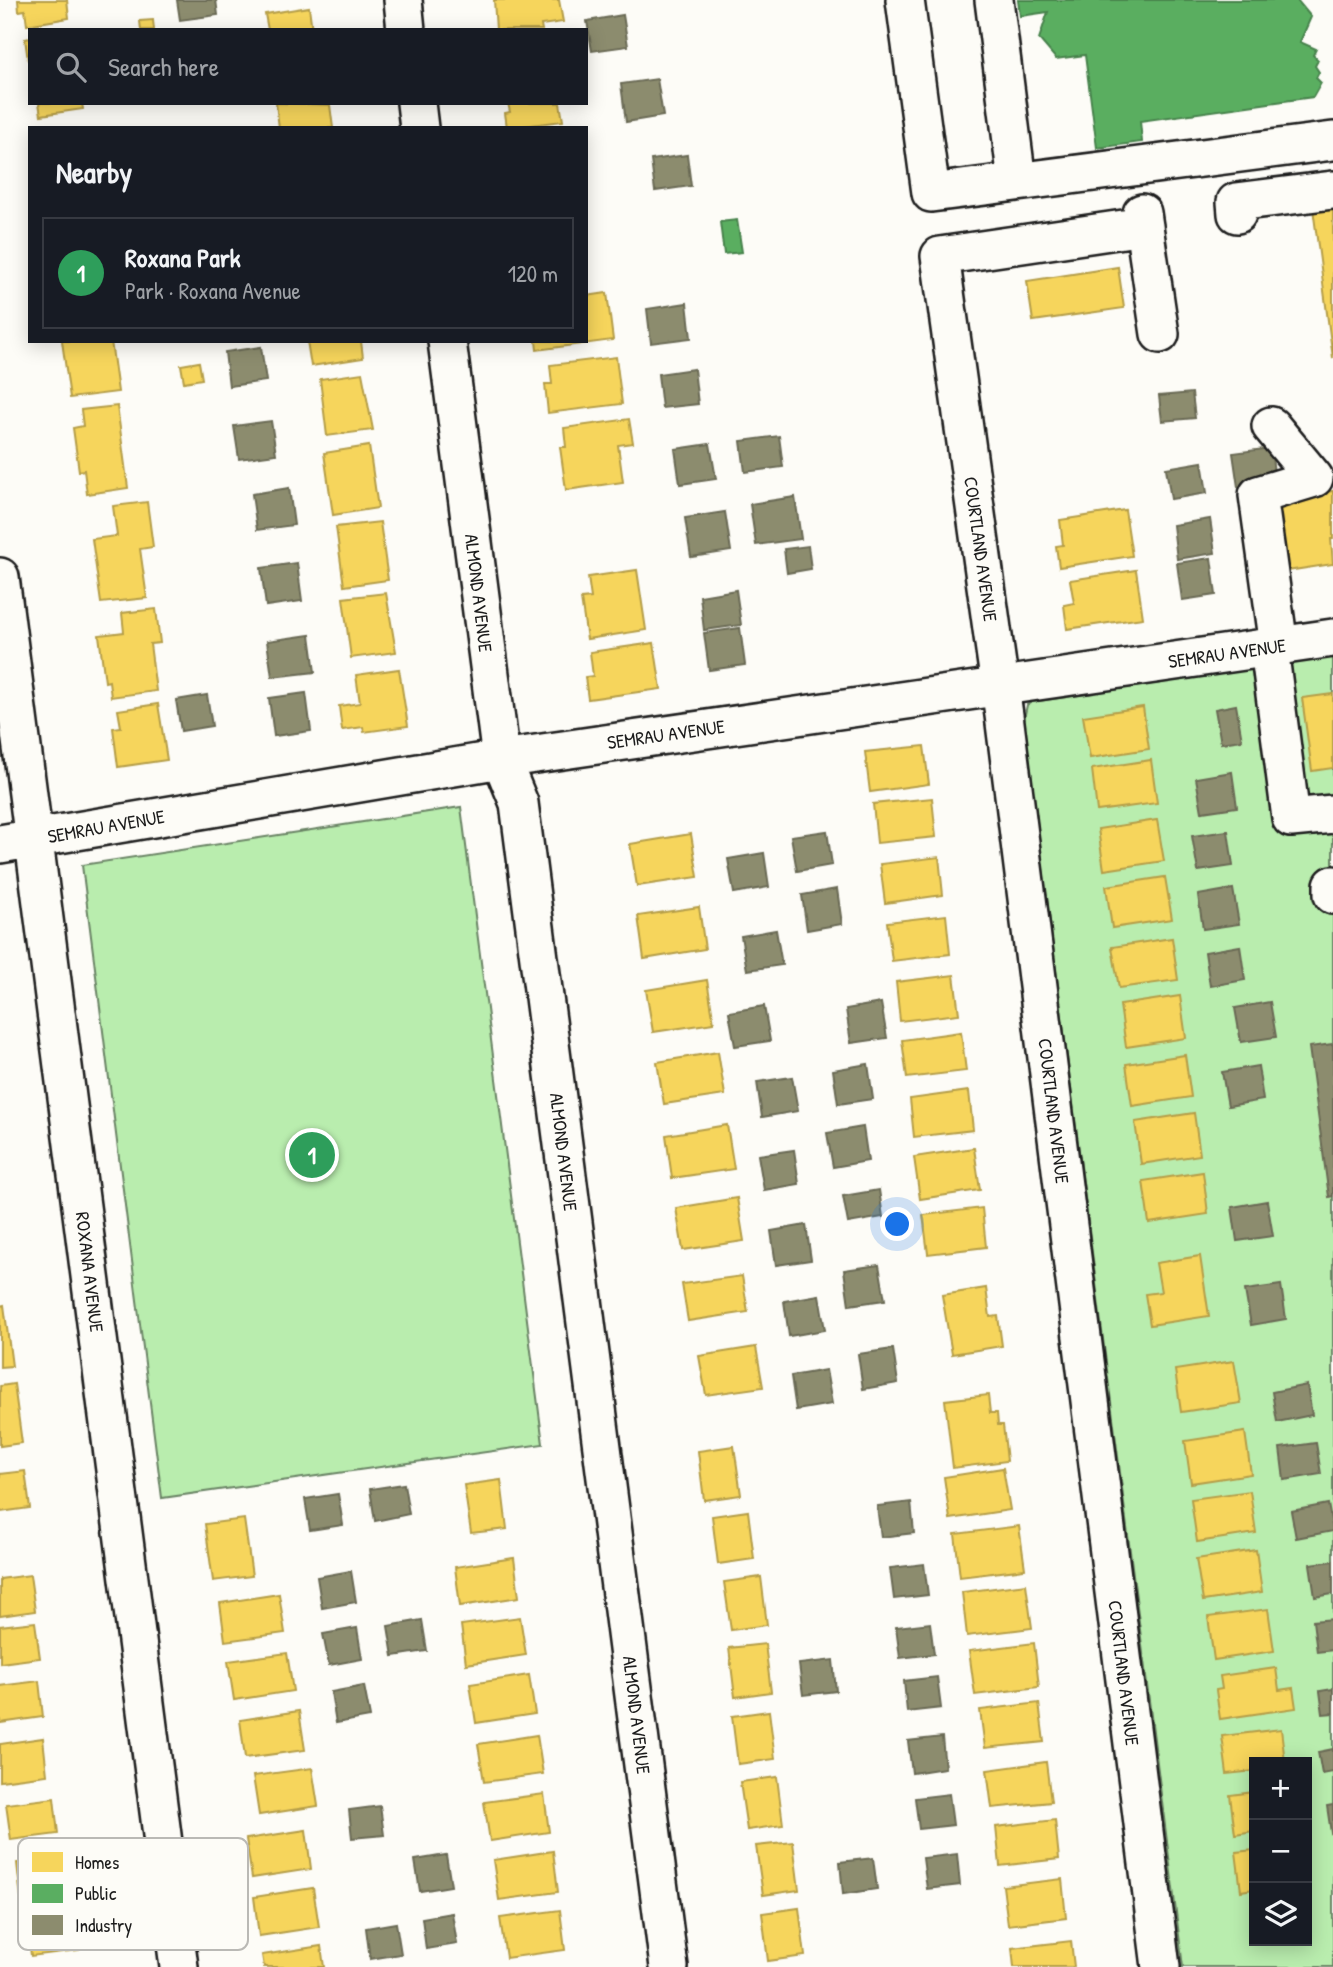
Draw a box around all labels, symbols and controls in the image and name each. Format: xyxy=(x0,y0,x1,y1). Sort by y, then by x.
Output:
search box xyxy=(28,28,588,105)
icon: search xyxy=(52,48,90,86)
text: Search here xyxy=(108,49,219,84)
text: Nearby xyxy=(56,152,132,192)
text: Roxana Park xyxy=(125,240,241,275)
text: 1 xyxy=(77,258,85,289)
text: 120 m xyxy=(508,258,558,289)
text: Park · Roxana Avenue xyxy=(125,275,301,306)
street label: COURTLAND AVENUE xyxy=(958,475,1004,624)
street label: ALMOND AVENUE xyxy=(459,532,499,654)
street label: SEMRAU AVENUE xyxy=(1167,632,1288,674)
street label: SEMRAU AVENUE xyxy=(606,713,727,755)
street label: SEMRAU AVENUE xyxy=(45,803,167,849)
street label: COURTLAND AVENUE xyxy=(1032,1037,1076,1186)
street label: ALMOND AVENUE xyxy=(544,1091,584,1213)
pin: 1 xyxy=(289,1129,335,1181)
your location xyxy=(880,1207,914,1241)
street label: ROXANA AVENUE xyxy=(70,1210,110,1334)
street label: COURTLAND AVENUE xyxy=(1102,1599,1146,1748)
street label: ALMOND AVENUE xyxy=(617,1654,657,1776)
map controls xyxy=(1249,1757,1312,1946)
button: + xyxy=(1249,1757,1312,1820)
button: − xyxy=(1249,1820,1312,1883)
legend xyxy=(18,1838,248,1950)
text: Homes xyxy=(75,1849,119,1875)
text: Public xyxy=(75,1880,117,1906)
button: layers xyxy=(1249,1883,1312,1946)
text: Industry xyxy=(75,1912,132,1938)

